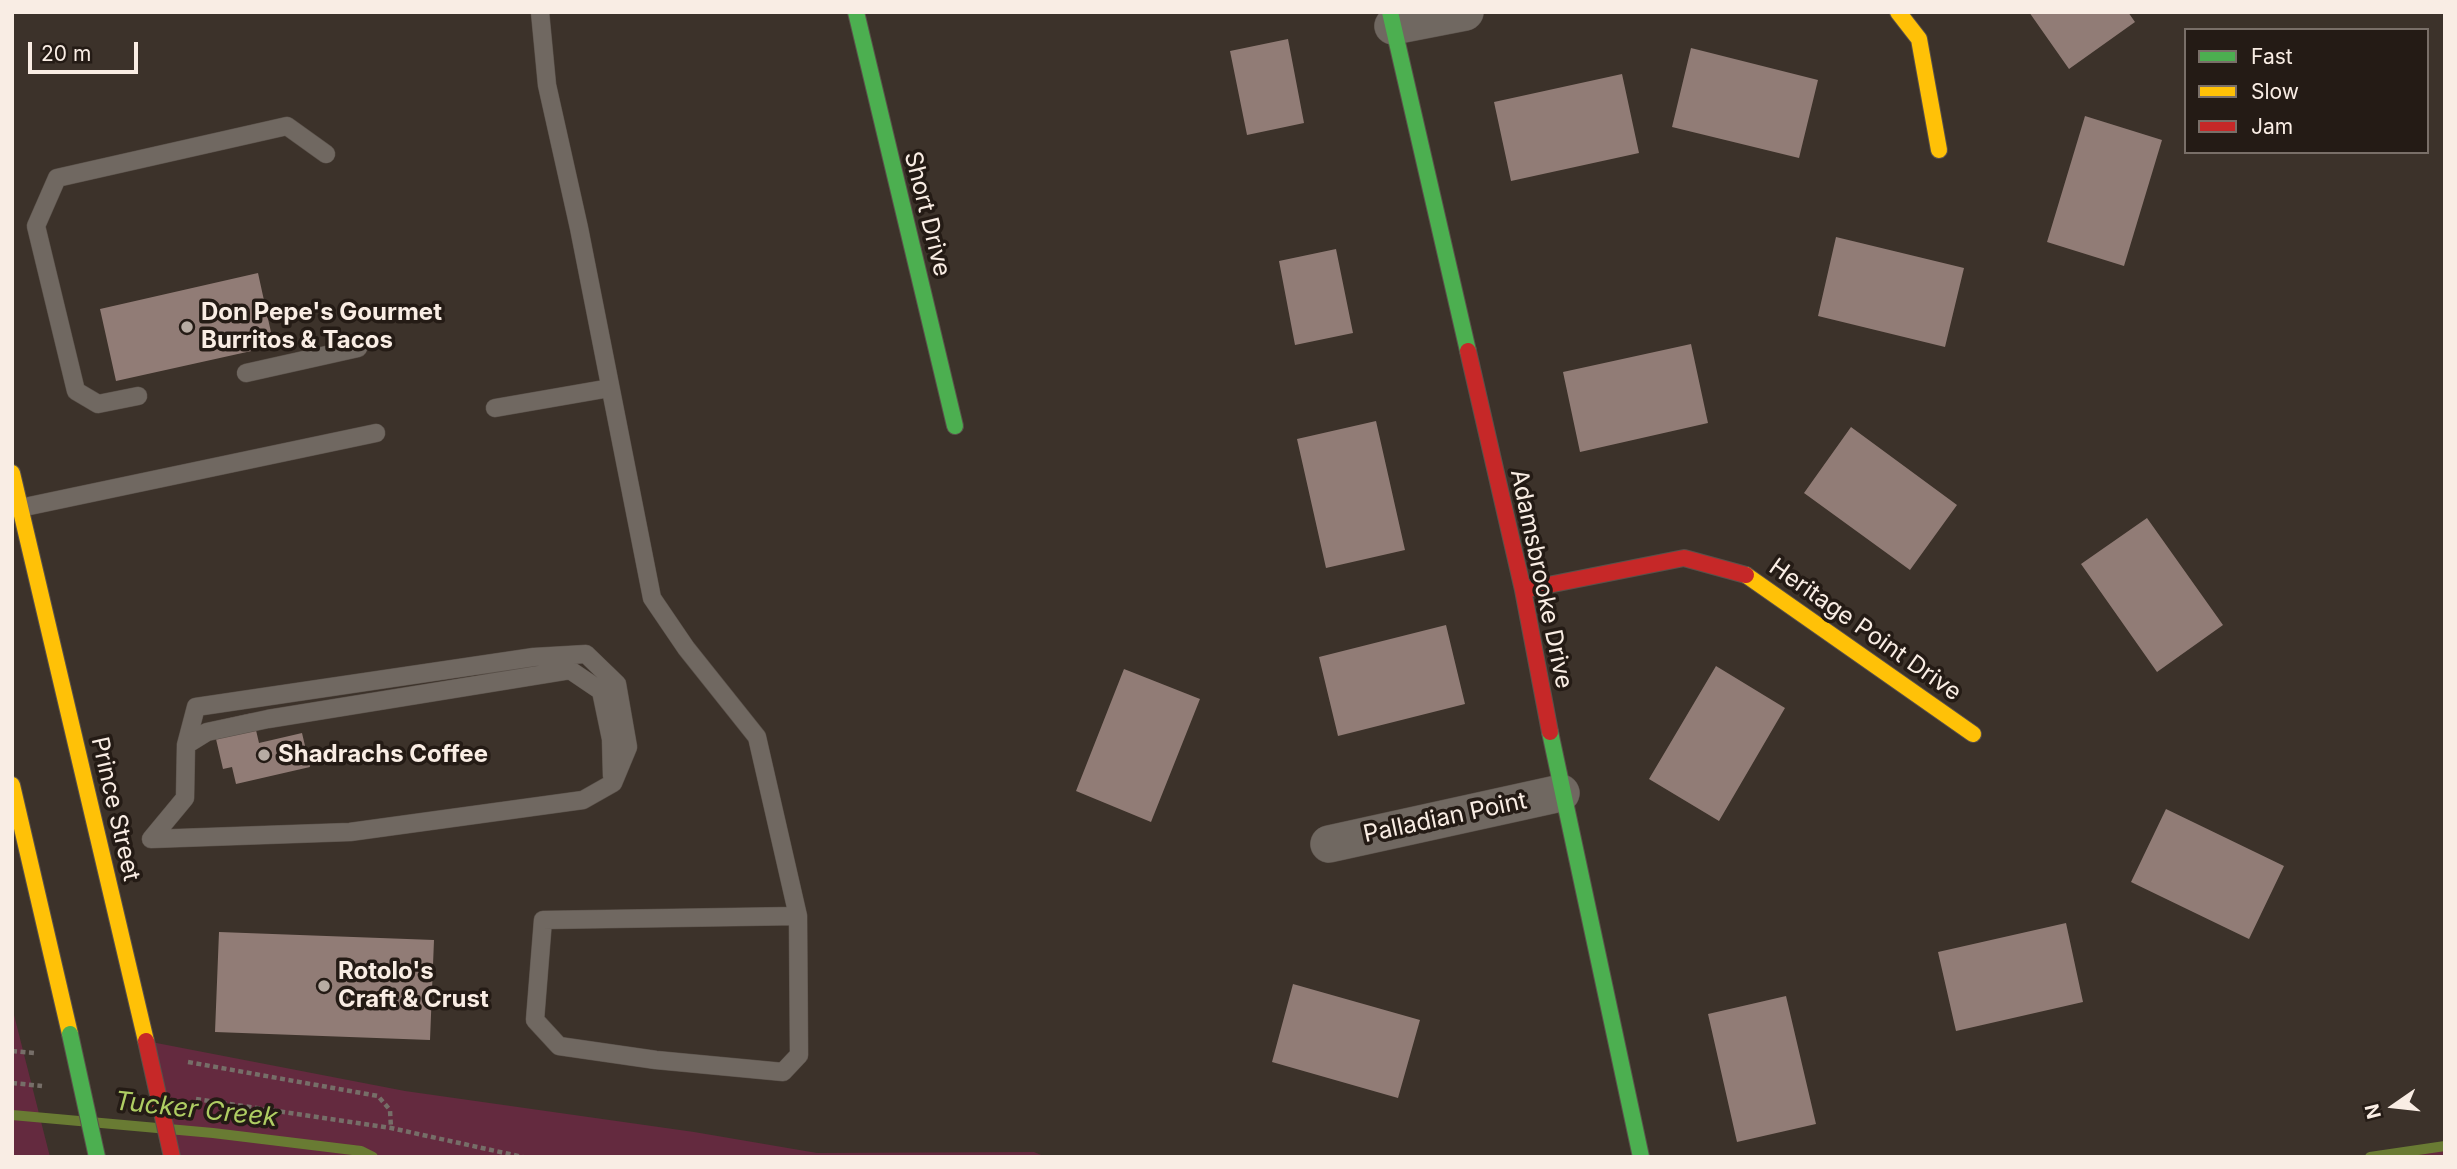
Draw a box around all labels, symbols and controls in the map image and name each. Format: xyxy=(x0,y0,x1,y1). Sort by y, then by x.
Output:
scale bar xyxy=(32,28,142,72)
legend xyxy=(2184,28,2429,154)
text: 20 m xyxy=(41,41,91,66)
text: Fast xyxy=(2251,44,2293,69)
text: Slow xyxy=(2251,79,2299,104)
text: Jam xyxy=(2251,114,2293,139)
street label: Short Drive xyxy=(898,149,956,279)
place label: Don Pepe's Gourmet Burritos & Tacos xyxy=(201,299,442,355)
marker: Don Pepe's Gourmet Burritos & Tacos xyxy=(179,319,195,335)
street label: Adamsbrooke Drive xyxy=(1504,467,1578,691)
street label: Heritage Point Drive xyxy=(1763,553,1967,707)
street label: Prince Street xyxy=(84,734,146,884)
place label: Shadrachs Coffee xyxy=(278,741,488,769)
marker: Shadrachs Coffee xyxy=(256,747,272,763)
street label: Palladian Point xyxy=(1361,787,1529,849)
place label: Rotolo's Craft & Crust xyxy=(338,958,489,1014)
marker: Rotolo's Craft & Crust xyxy=(316,978,332,994)
north arrow xyxy=(2359,1071,2429,1141)
water label: Tucker Creek xyxy=(113,1086,279,1134)
text: N xyxy=(2360,1101,2386,1121)

